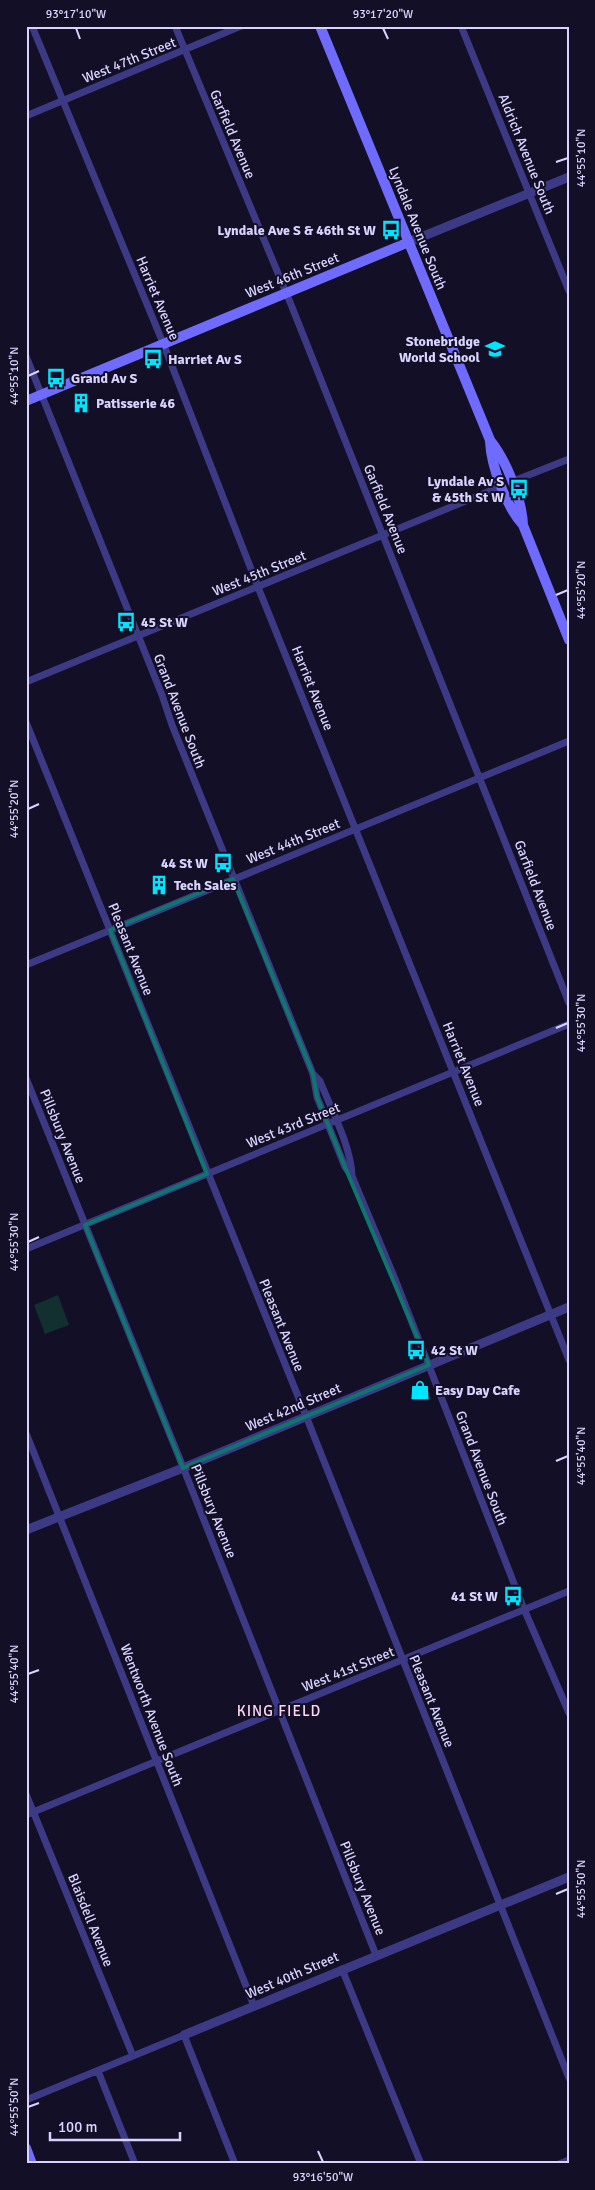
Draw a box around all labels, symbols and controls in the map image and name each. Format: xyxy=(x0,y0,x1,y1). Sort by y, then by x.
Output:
text: 93°17'10"W xyxy=(46,7,106,22)
text: 93°17'20"W xyxy=(353,7,413,22)
street label: West 47th Street xyxy=(80,34,179,87)
street label: Garfield Avenue xyxy=(206,87,259,181)
street label: Aldrich Avenue South xyxy=(495,91,558,217)
text: 44°55'10"N xyxy=(574,129,589,187)
street label: Lyndale Avenue South xyxy=(385,164,450,292)
bus stop icon: Lyndale Ave S & 46th St W xyxy=(380,219,402,241)
place label: Lyndale Ave S & 46th St W xyxy=(217,222,376,239)
street label: West 46th Street xyxy=(243,249,342,302)
street label: Harriet Avenue xyxy=(132,254,183,343)
place label: Stonebridge World School xyxy=(399,333,481,366)
school or university icon: Stonebridge World School xyxy=(484,338,506,360)
text: 44°55'10"N xyxy=(7,347,22,405)
bus stop icon: Harriet Av S xyxy=(142,348,164,370)
place label: Harriet Av S xyxy=(168,351,242,368)
bus stop icon: Grand Av S xyxy=(45,367,67,389)
place label: Grand Av S xyxy=(71,370,138,387)
building icon: Patisserie 46 xyxy=(70,392,92,414)
place label: Patisserie 46 xyxy=(96,395,175,412)
street label: Garfield Avenue xyxy=(360,462,411,556)
place label: Lyndale Av S & 45th St W xyxy=(427,473,504,506)
bus stop icon: Lyndale Av S & 45th St W xyxy=(508,478,530,500)
street label: West 45th Street xyxy=(210,547,309,600)
text: 44°55'20"N xyxy=(574,561,589,619)
bus stop icon: 45 St W xyxy=(115,611,137,633)
place label: 45 St W xyxy=(141,614,188,631)
street label: Harriet Avenue xyxy=(288,643,337,733)
street label: Grand Avenue South xyxy=(150,651,209,771)
text: 44°55'20"N xyxy=(7,780,22,838)
street label: West 44th Street xyxy=(244,815,343,868)
street label: Garfield Avenue xyxy=(511,838,561,933)
bus stop icon: 44 St W xyxy=(212,852,234,874)
place label: 44 St W xyxy=(161,855,208,872)
building icon: Tech Sales xyxy=(148,874,170,896)
place label: Tech Sales xyxy=(174,877,237,894)
street label: Pleasant Avenue xyxy=(104,900,157,998)
text: 44°55'30"N xyxy=(574,994,589,1052)
street label: Harriet Avenue xyxy=(439,1019,488,1109)
street label: Pillsbury Avenue xyxy=(36,1087,89,1186)
street label: West 43rd Street xyxy=(244,1099,343,1152)
text: 44°55'30"N xyxy=(7,1213,22,1271)
street label: Pleasant Avenue xyxy=(255,1276,308,1374)
bus stop icon: 42 St W xyxy=(405,1339,427,1361)
place label: 42 St W xyxy=(431,1342,478,1359)
shop icon: Easy Day Cafe xyxy=(409,1379,431,1401)
street label: West 42nd Street xyxy=(243,1380,344,1435)
place label: Easy Day Cafe xyxy=(435,1382,520,1399)
street label: Grand Avenue South xyxy=(452,1408,511,1528)
text: 44°55'40"N xyxy=(574,1427,589,1485)
street label: Pillsbury Avenue xyxy=(187,1462,240,1561)
bus stop icon: 41 St W xyxy=(502,1585,524,1607)
place label: 41 St W xyxy=(451,1588,498,1605)
street label: Wentworth Avenue South xyxy=(116,1641,187,1789)
street label: West 41st Street xyxy=(299,1643,397,1696)
text: 44°55'40"N xyxy=(7,1645,22,1703)
street label: Pleasant Avenue xyxy=(405,1652,458,1750)
district label: KING FIELD xyxy=(237,1702,321,1720)
street label: Pillsbury Avenue xyxy=(336,1839,389,1938)
text: 44°55'50"N xyxy=(574,1860,589,1918)
street label: Blaisdell Avenue xyxy=(64,1871,117,1969)
street label: West 40th Street xyxy=(243,1948,341,2003)
text: 44°55'50"N xyxy=(7,2078,22,2136)
scale bar xyxy=(50,2110,180,2142)
text: 100 m xyxy=(58,2118,98,2136)
text: 93°16'50"W xyxy=(293,2170,353,2185)

